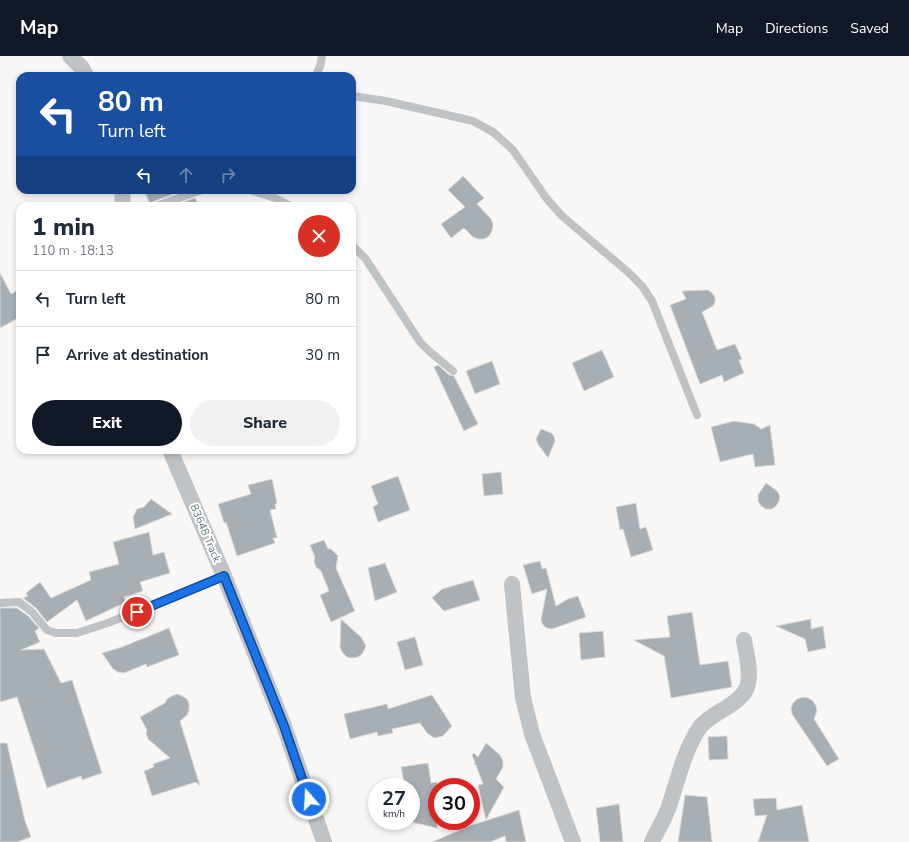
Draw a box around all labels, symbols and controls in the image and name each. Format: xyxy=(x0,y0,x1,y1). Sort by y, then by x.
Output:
text: Map xyxy=(20,15,58,41)
text: Map xyxy=(716,19,743,38)
text: Directions xyxy=(765,19,828,38)
text: Saved xyxy=(850,19,889,38)
text: 80 m xyxy=(98,83,164,121)
icon: left xyxy=(32,88,84,140)
text: Turn left xyxy=(98,119,166,143)
icon: left xyxy=(133,164,155,186)
icon: ahead xyxy=(175,164,197,186)
icon: right xyxy=(217,164,239,186)
text: 1 min xyxy=(32,211,95,243)
button: close xyxy=(298,215,340,257)
text: 110 m · 18:13 xyxy=(32,242,114,260)
icon: left xyxy=(32,288,54,310)
text: Turn left xyxy=(66,289,125,309)
text: 80 m xyxy=(305,289,340,309)
icon: arrive xyxy=(32,344,54,366)
text: Arrive at destination xyxy=(66,345,209,365)
text: 30 m xyxy=(305,345,340,365)
button: Exit xyxy=(32,400,182,446)
button: Share xyxy=(190,400,340,446)
street label: 83648 Track xyxy=(187,502,225,565)
pin xyxy=(120,595,154,629)
icon: arrive xyxy=(126,601,148,623)
position arrow xyxy=(288,778,330,820)
speed limit sign: 30 xyxy=(428,778,480,830)
text: 27 xyxy=(382,785,406,812)
text: km/h xyxy=(383,807,405,821)

